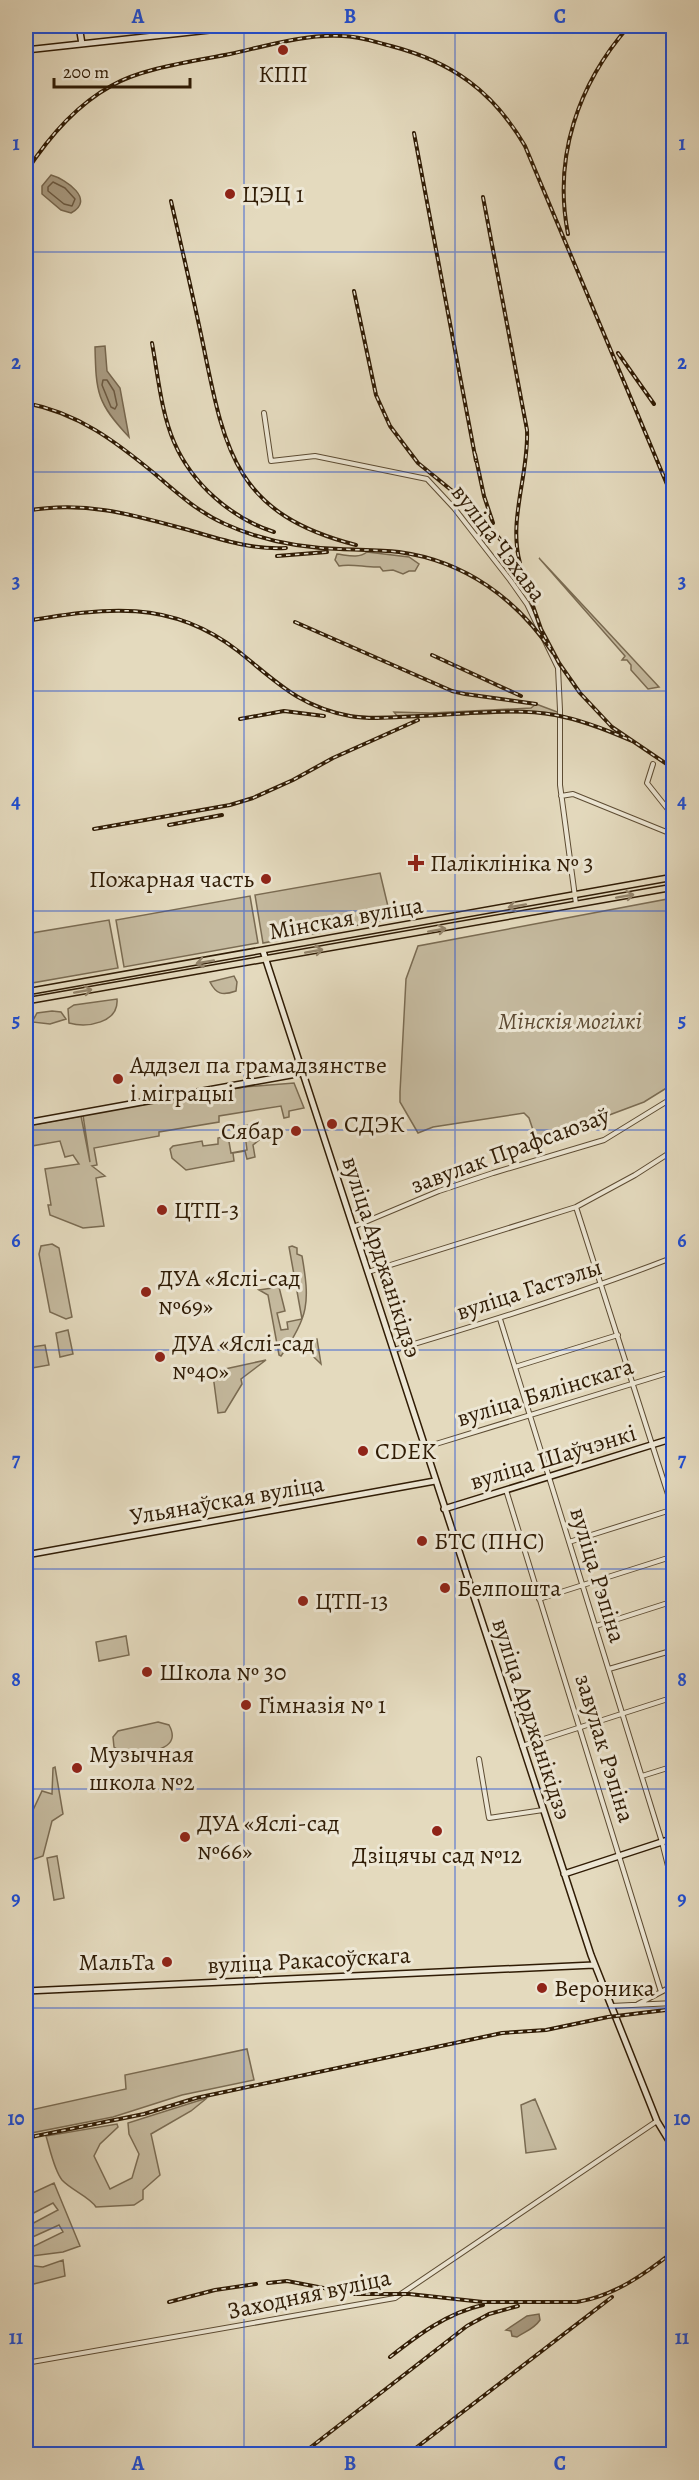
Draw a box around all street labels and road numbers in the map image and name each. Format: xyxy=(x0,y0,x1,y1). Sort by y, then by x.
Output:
street label: вуліца Чэхава xyxy=(444,478,554,608)
street label: Мінская вуліца xyxy=(266,889,426,947)
street label: завулак Прафсаюзаў xyxy=(406,1099,614,1201)
street label: вуліца Арджанікідзэ xyxy=(334,1152,430,1362)
street label: вуліца Гастэлы xyxy=(452,1250,606,1328)
street label: вуліца Бялінскага xyxy=(453,1350,637,1434)
street label: вуліца Шаўчэнкі xyxy=(466,1417,640,1497)
street label: Ульянаўская вуліца xyxy=(127,1467,327,1533)
street label: вуліца Рэпіна xyxy=(562,1503,634,1647)
street label: вуліца Арджанікідзэ xyxy=(484,1614,580,1824)
street label: завулак Рэпіна xyxy=(567,1670,643,1826)
street label: вуліца Ракасоўскага xyxy=(206,1939,412,1981)
street label: Заходняя вуліца xyxy=(224,2261,394,2327)

